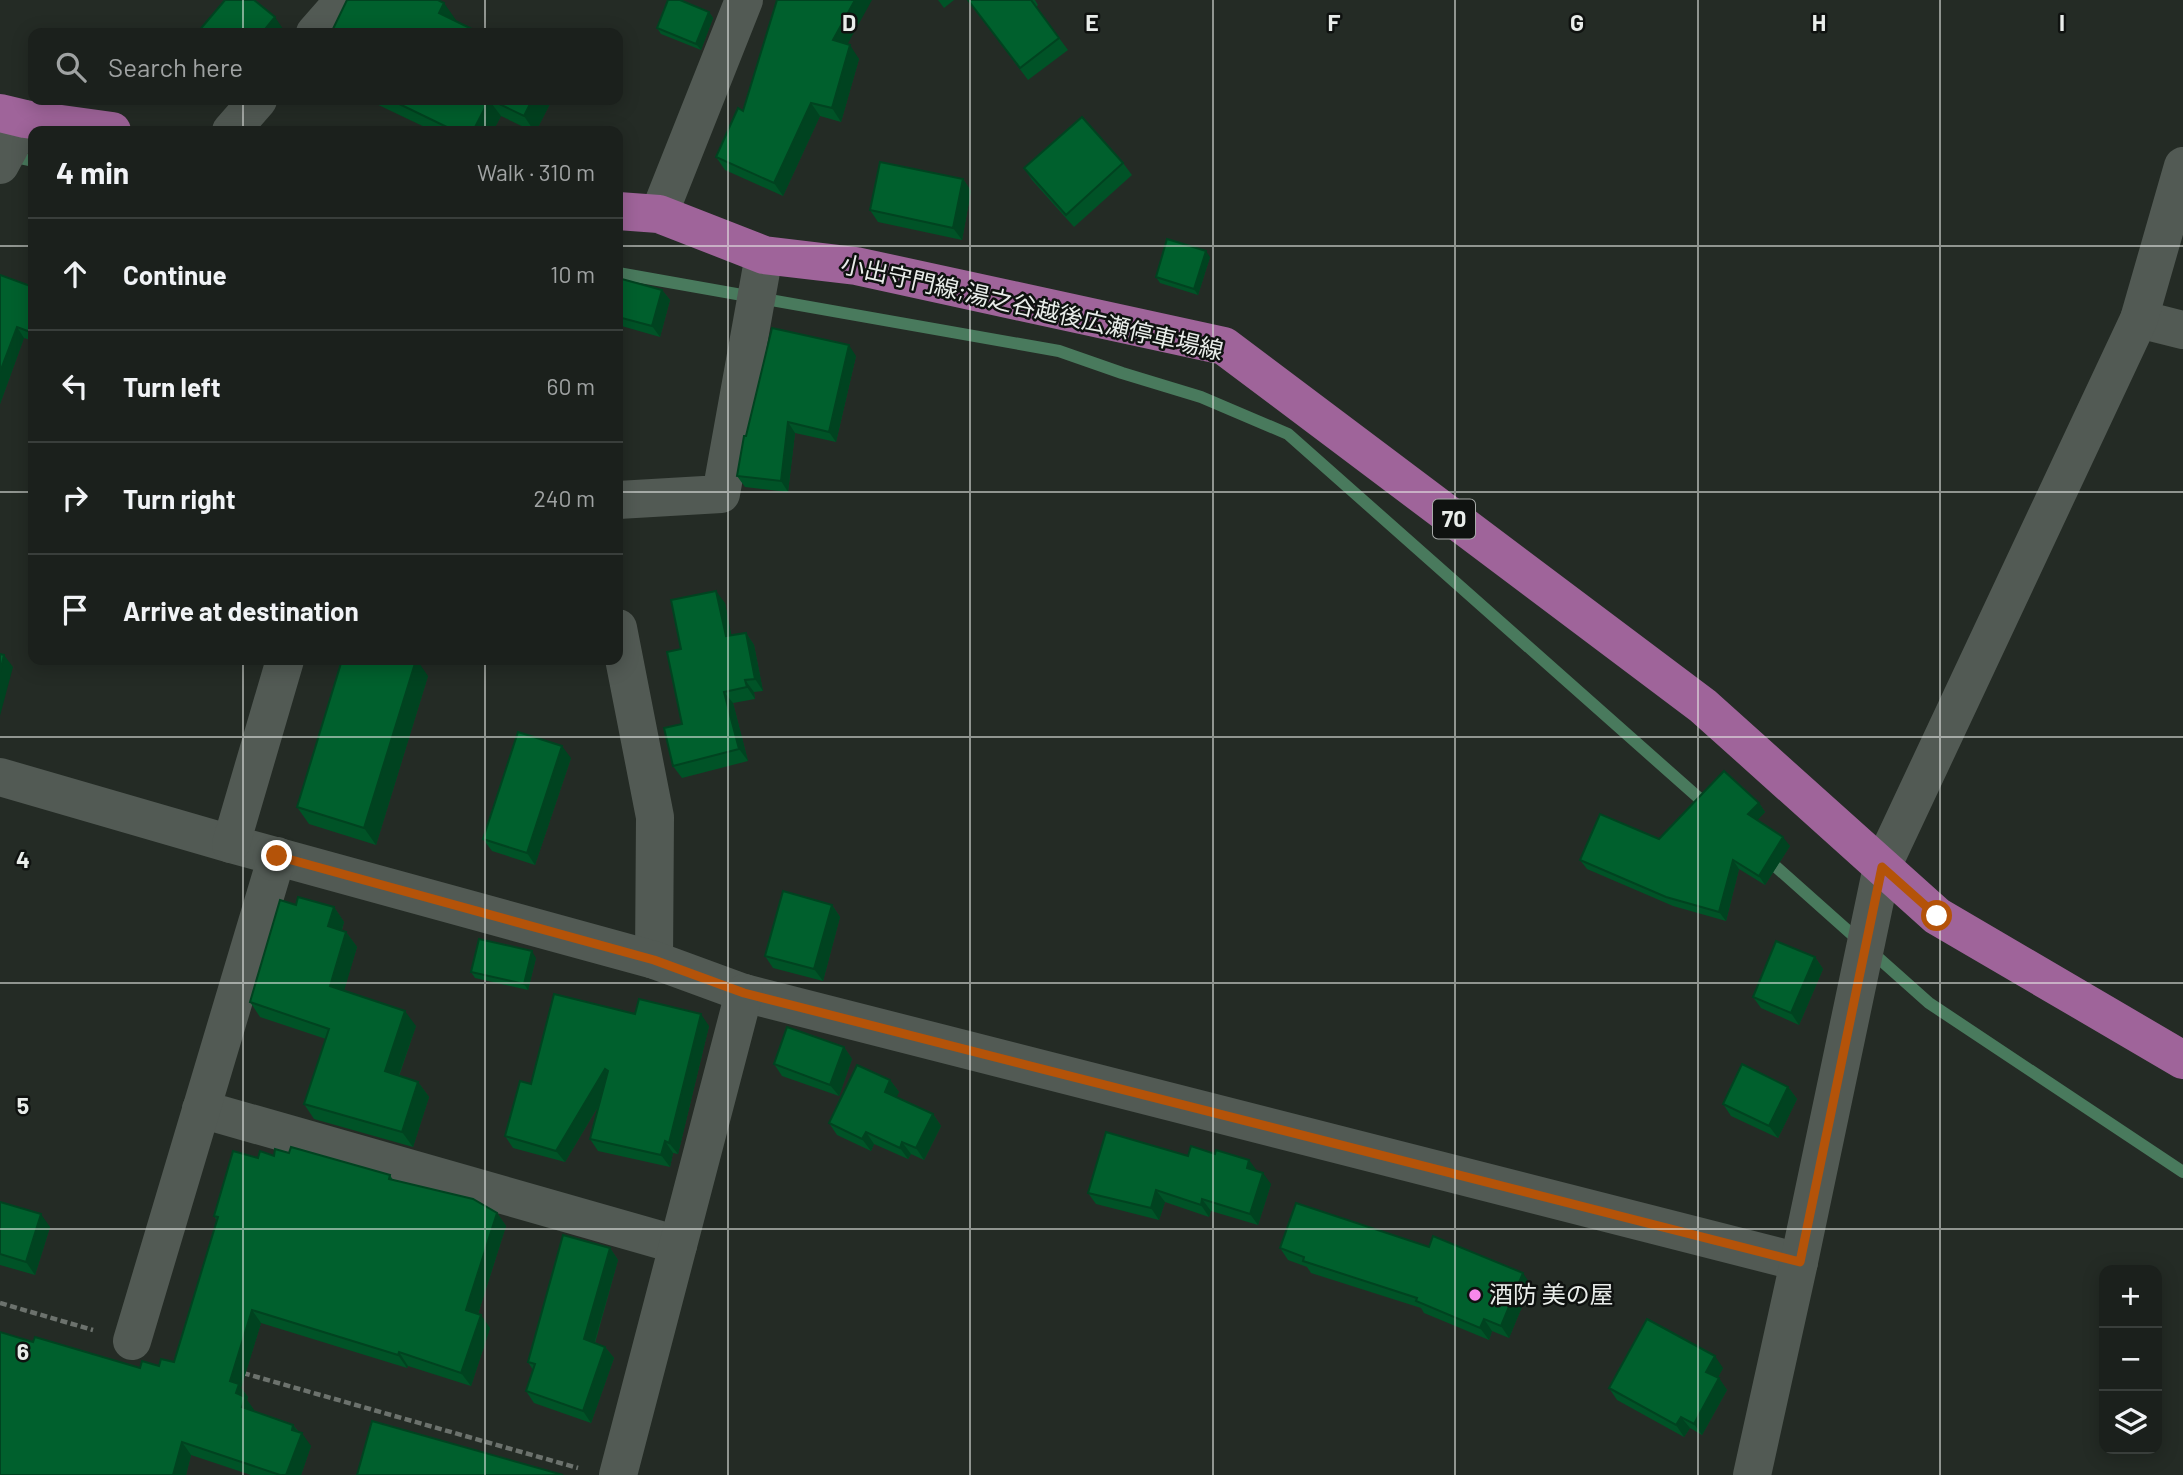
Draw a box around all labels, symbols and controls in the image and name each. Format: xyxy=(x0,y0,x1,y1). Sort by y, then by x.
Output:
text: D xyxy=(842,8,856,36)
text: E xyxy=(1085,8,1099,36)
text: F xyxy=(1328,8,1341,36)
text: G xyxy=(1570,8,1584,36)
text: H xyxy=(1812,8,1826,36)
text: I xyxy=(2059,8,2065,36)
search box xyxy=(28,28,623,105)
icon: search xyxy=(52,48,90,86)
text: Search here xyxy=(108,51,243,82)
text: 4 min xyxy=(56,154,129,190)
text: Walk · 310 m xyxy=(477,158,595,186)
street label: 小出守門線;湯之谷越後広瀬停車場線 xyxy=(838,248,1226,365)
icon: ahead xyxy=(56,255,94,293)
text: Continue xyxy=(123,259,227,290)
text: 10 m xyxy=(550,260,595,288)
icon: left xyxy=(56,367,94,405)
text: Turn left xyxy=(123,371,221,402)
text: 60 m xyxy=(547,372,595,400)
icon: right xyxy=(56,479,94,517)
text: Turn right xyxy=(123,483,236,514)
text: 240 m xyxy=(533,484,595,512)
road number: 70 xyxy=(1433,499,1475,538)
icon: arrive xyxy=(56,591,94,629)
text: Arrive at destination xyxy=(123,595,359,626)
route end xyxy=(261,840,292,871)
text: 4 xyxy=(16,845,30,873)
route start xyxy=(1921,900,1952,931)
text: 5 xyxy=(17,1091,29,1119)
map controls xyxy=(2099,1265,2162,1454)
button: + xyxy=(2099,1265,2162,1328)
place label: 酒防 美の屋 xyxy=(1489,1279,1614,1308)
marker: 酒防 美の屋 xyxy=(1467,1287,1483,1303)
button: − xyxy=(2099,1328,2162,1391)
text: 6 xyxy=(17,1337,29,1365)
button: layers xyxy=(2099,1391,2162,1454)

